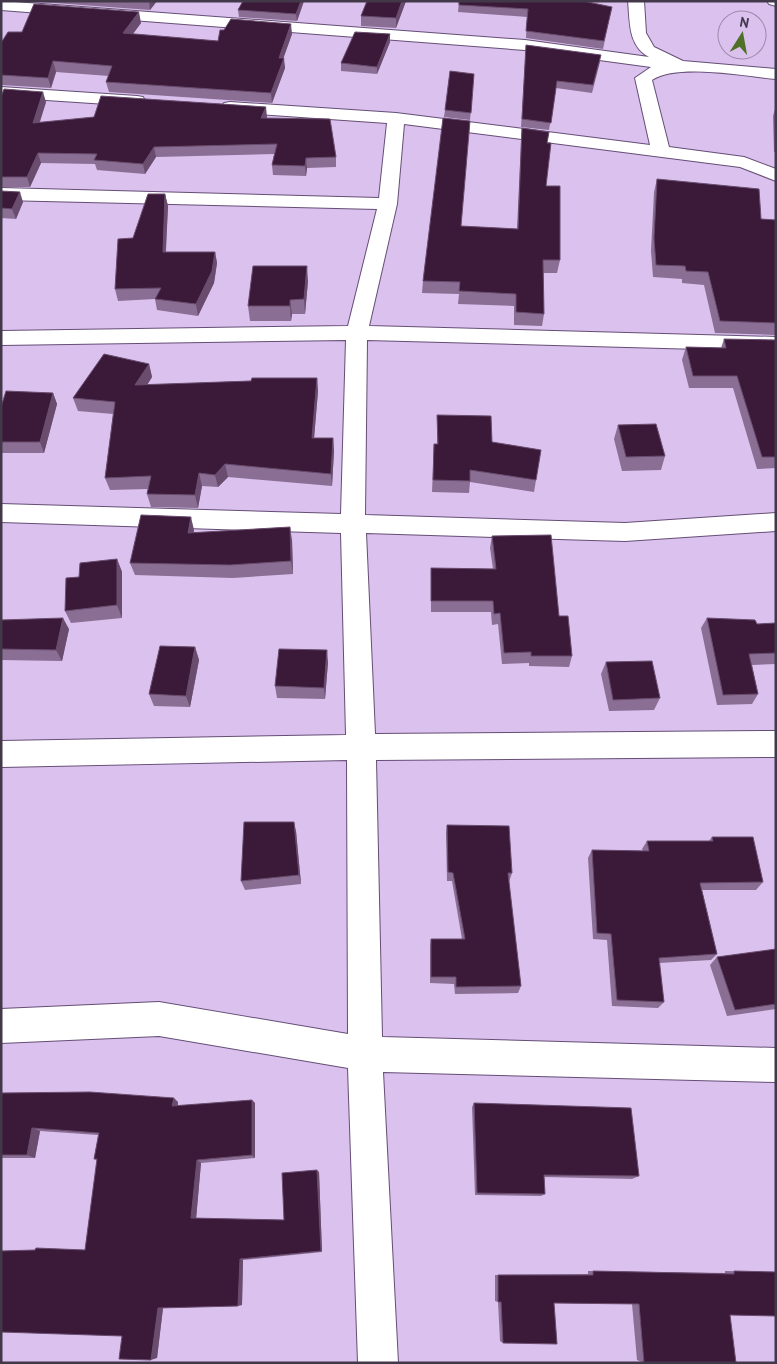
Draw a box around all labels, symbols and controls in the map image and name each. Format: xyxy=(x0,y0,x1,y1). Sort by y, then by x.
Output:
north arrow xyxy=(717,10,767,60)
text: N xyxy=(738,13,751,32)

